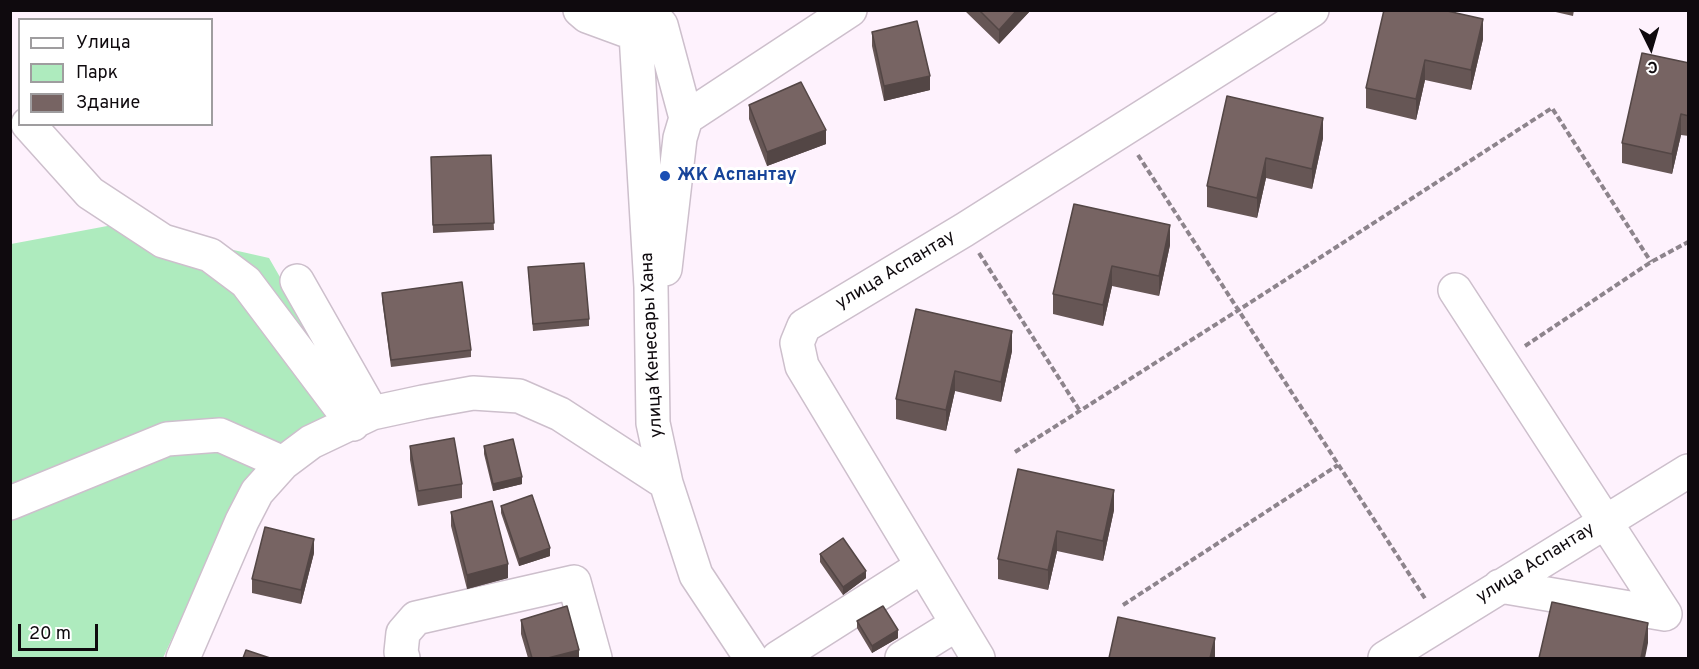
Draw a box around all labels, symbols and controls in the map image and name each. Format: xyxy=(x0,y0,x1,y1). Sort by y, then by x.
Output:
legend xyxy=(18,18,213,126)
north arrow xyxy=(1621,18,1681,78)
text: Улица xyxy=(76,32,130,55)
text: С xyxy=(1647,56,1659,76)
text: Парк xyxy=(76,62,118,85)
text: Здание xyxy=(76,92,140,115)
place label: ЖК Аспантау xyxy=(677,165,797,187)
marker: ЖК Аспантау xyxy=(658,169,672,183)
street label: улица Аспантау xyxy=(832,227,960,315)
street label: улица Кенесары Хана xyxy=(637,252,669,438)
street label: улица Аспантау xyxy=(1473,519,1599,609)
scale bar xyxy=(21,612,100,650)
text: 20 m xyxy=(29,623,71,646)

